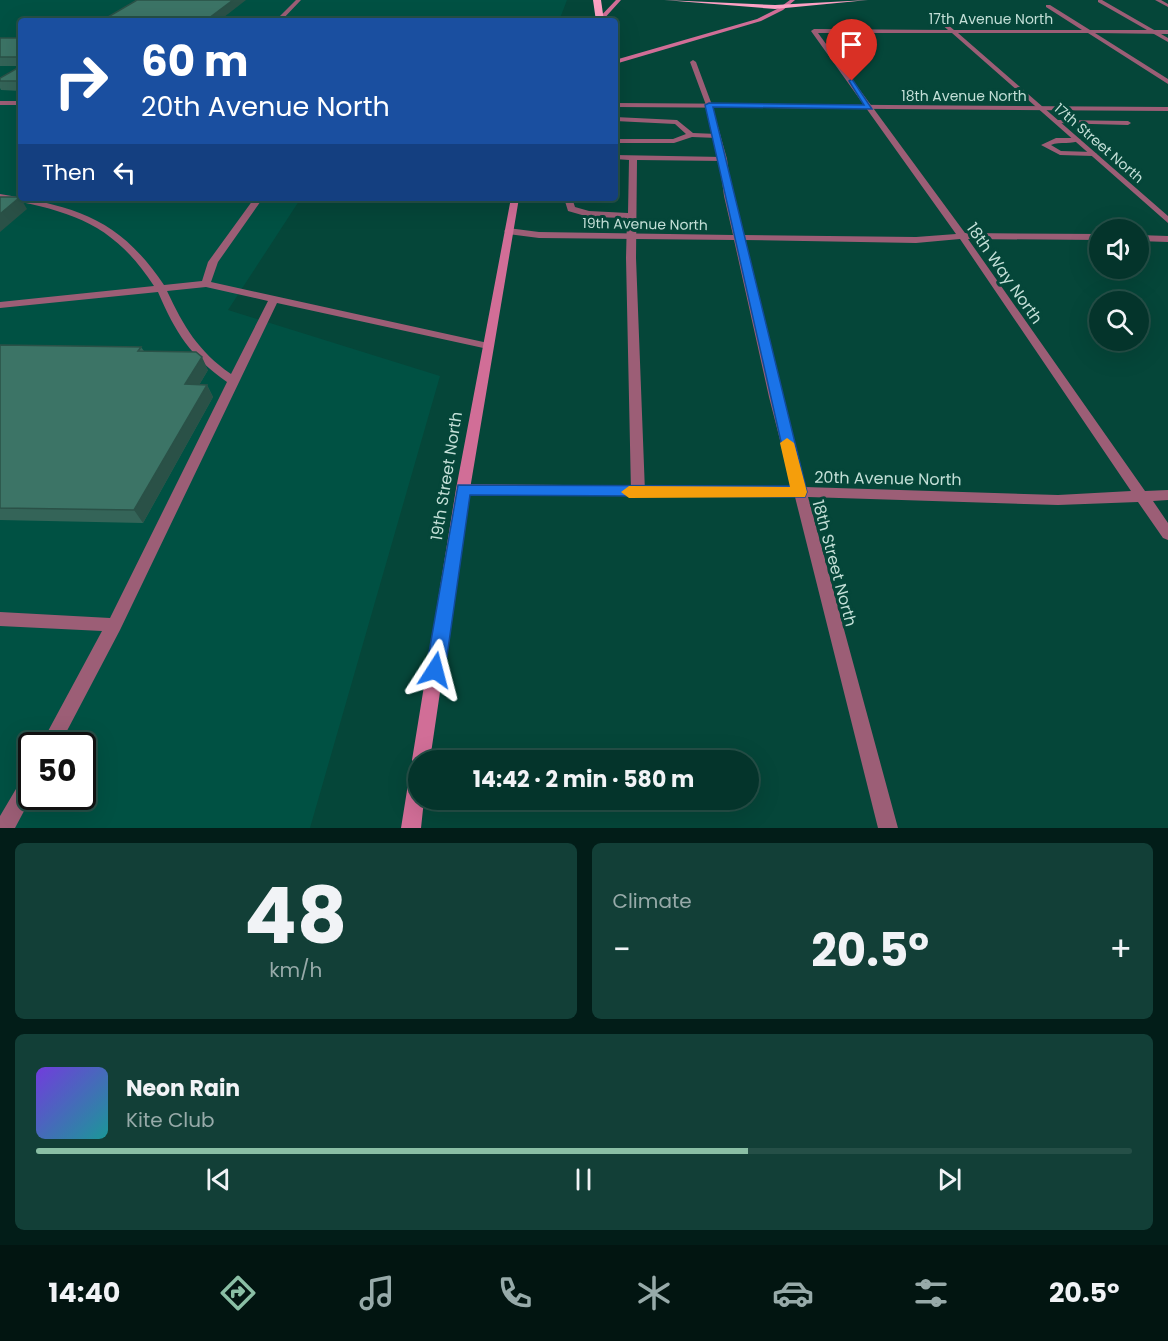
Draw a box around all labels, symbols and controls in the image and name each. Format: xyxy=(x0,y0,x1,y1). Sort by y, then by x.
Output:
street label: 17th Avenue North xyxy=(929,9,1053,29)
pin xyxy=(826,19,877,81)
icon: arrive xyxy=(835,28,868,61)
text: 60 m xyxy=(141,32,249,91)
icon: right xyxy=(42,42,120,120)
street label: 18th Avenue North xyxy=(901,86,1027,106)
text: 20th Avenue North xyxy=(141,88,390,125)
street label: 17th Street North xyxy=(1050,98,1148,188)
icon: left xyxy=(108,156,141,189)
text: Then xyxy=(42,157,96,188)
street label: 19th Avenue North xyxy=(582,213,708,235)
street label: 18th Way North xyxy=(961,218,1048,329)
map controls xyxy=(1089,219,1149,351)
button: sound xyxy=(1089,219,1149,279)
button: search xyxy=(1089,291,1149,351)
street label: 19th Street North xyxy=(425,410,468,542)
street label: 20th Avenue North xyxy=(814,466,962,491)
street label: 18th Street North xyxy=(807,497,862,629)
position arrow xyxy=(403,638,467,702)
speed limit sign: 50 xyxy=(18,732,96,810)
text: 14:42 · 2 min · 580 m xyxy=(473,764,694,795)
text: 48 xyxy=(244,861,347,970)
text: Climate xyxy=(613,887,692,915)
text: 20.5° xyxy=(811,919,929,982)
text: − xyxy=(613,926,631,973)
text: + xyxy=(1109,926,1132,973)
text: km/h xyxy=(269,956,322,984)
text: Neon Rain xyxy=(126,1073,240,1104)
text: Kite Club xyxy=(126,1106,215,1134)
icon: previous xyxy=(202,1163,235,1196)
icon: pause xyxy=(567,1163,600,1196)
icon: next xyxy=(933,1163,966,1196)
icon: directions xyxy=(217,1272,259,1314)
icon: music xyxy=(356,1272,398,1314)
icon: phone xyxy=(494,1272,536,1314)
icon: climate xyxy=(633,1272,675,1314)
icon: car xyxy=(772,1272,814,1314)
icon: filters xyxy=(910,1272,952,1314)
text: 14:40 xyxy=(48,1274,120,1311)
text: 20.5° xyxy=(1049,1274,1120,1311)

